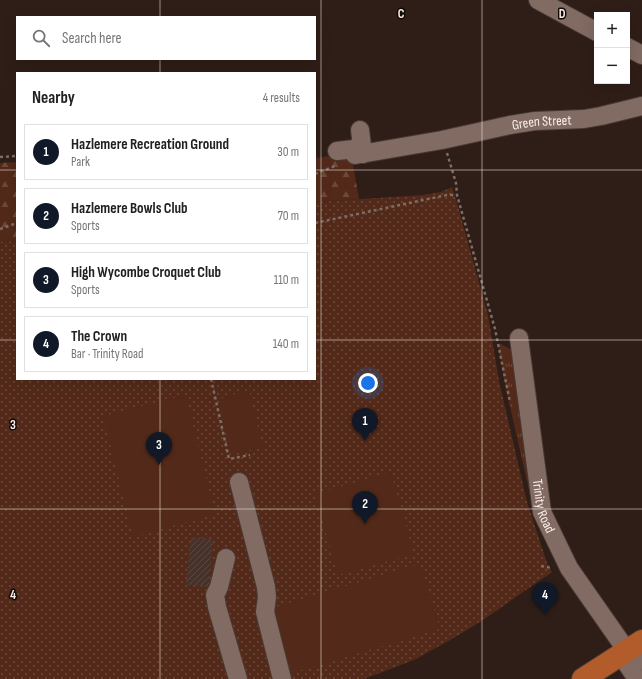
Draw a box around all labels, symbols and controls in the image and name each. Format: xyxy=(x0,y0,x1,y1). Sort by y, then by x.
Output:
text: C xyxy=(398,6,405,22)
text: D xyxy=(559,6,566,22)
map controls xyxy=(594,12,630,84)
button: + xyxy=(594,12,630,48)
search box xyxy=(16,16,316,60)
icon: search xyxy=(30,27,52,49)
text: Search here xyxy=(62,29,122,48)
button: − xyxy=(594,48,630,84)
text: Nearby xyxy=(32,88,75,108)
text: 4 results xyxy=(263,90,300,106)
street label: Green Street xyxy=(511,111,572,133)
text: Hazlemere Recreation Ground xyxy=(71,135,229,154)
text: 1 xyxy=(43,144,49,160)
text: 30 m xyxy=(277,144,299,160)
text: Park xyxy=(71,154,90,170)
text: Hazlemere Bowls Club xyxy=(71,199,188,218)
text: 2 xyxy=(43,208,49,224)
text: 70 m xyxy=(278,208,299,224)
text: Sports xyxy=(71,218,100,234)
text: High Wycombe Croquet Club xyxy=(71,263,221,282)
text: 3 xyxy=(43,272,49,288)
text: 110 m xyxy=(274,272,299,288)
text: Sports xyxy=(71,282,100,298)
text: The Crown xyxy=(71,327,127,346)
text: 4 xyxy=(43,336,49,352)
text: 140 m xyxy=(273,336,299,352)
text: Bar · Trinity Road xyxy=(71,346,143,362)
your location xyxy=(358,373,378,393)
pin: 1 xyxy=(352,408,378,441)
text: 3 xyxy=(10,417,16,433)
pin: 3 xyxy=(146,432,172,465)
street label: Trinity Road xyxy=(529,478,559,536)
pin: 2 xyxy=(352,491,378,524)
pin: 4 xyxy=(532,582,558,615)
text: 4 xyxy=(10,587,16,603)

